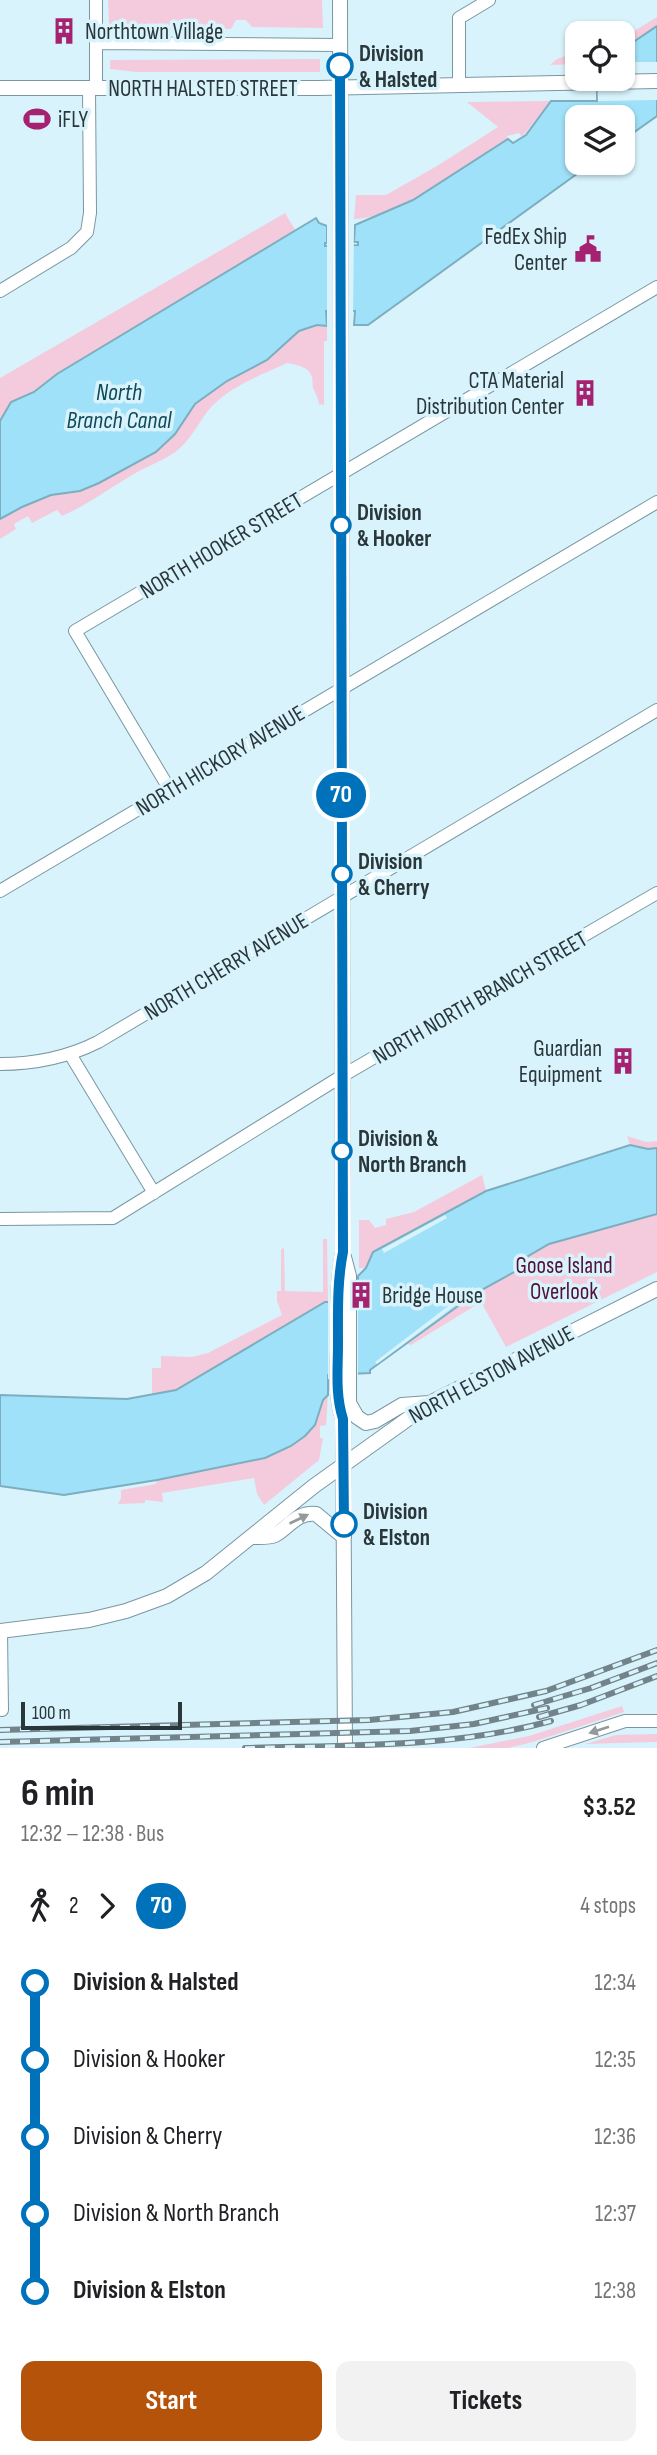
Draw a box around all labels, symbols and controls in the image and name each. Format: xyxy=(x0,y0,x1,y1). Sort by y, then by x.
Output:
building icon: Northtown Village xyxy=(49,16,79,46)
place label: Northtown Village xyxy=(85,18,223,46)
map controls xyxy=(565,21,635,175)
button: locate xyxy=(565,21,635,91)
place label: Division & Halsted xyxy=(359,40,437,94)
marker: Division & Halsted xyxy=(327,53,353,79)
street label: NORTH HALSTED STREET xyxy=(108,75,298,103)
sports icon: iFLY xyxy=(22,104,52,134)
button: layers xyxy=(565,105,635,175)
place label: iFLY xyxy=(58,106,88,134)
place label: FedEx Ship Center xyxy=(485,223,567,277)
public building icon: FedEx Ship Center xyxy=(573,234,603,264)
place label: CTA Material Distribution Center xyxy=(416,367,564,421)
water label: North Branch Canal xyxy=(67,378,172,435)
building icon: CTA Material Distribution Center xyxy=(570,378,600,408)
street label: NORTH HOOKER STREET xyxy=(135,486,308,605)
place label: Division & Hooker xyxy=(357,499,431,553)
marker: Division & Hooker xyxy=(331,515,351,535)
street label: NORTH HICKORY AVENUE xyxy=(131,699,310,822)
line badge: 70 xyxy=(310,772,372,818)
text: 70 xyxy=(330,780,352,809)
place label: Division & Cherry xyxy=(358,848,430,902)
marker: Division & Cherry xyxy=(332,864,352,884)
street label: NORTH CHERRY AVENUE xyxy=(140,907,314,1027)
street label: NORTH NORTH BRANCH STREET xyxy=(368,925,593,1071)
place label: Guardian Equipment xyxy=(519,1035,602,1089)
building icon: Guardian Equipment xyxy=(608,1046,638,1076)
place label: Division & North Branch xyxy=(358,1125,467,1179)
marker: Division & North Branch xyxy=(332,1141,352,1161)
park label: Goose Island Overlook xyxy=(515,1252,613,1306)
building icon: Bridge House xyxy=(346,1280,376,1310)
place label: Bridge House xyxy=(382,1282,483,1310)
street label: NORTH ELSTON AVENUE xyxy=(404,1320,579,1430)
place label: Division & Elston xyxy=(363,1498,430,1552)
marker: Division & Elston xyxy=(331,1511,357,1537)
one-way arrow xyxy=(289,1513,310,1525)
scale bar xyxy=(21,1699,182,1731)
text: 100 m xyxy=(32,1702,71,1725)
one-way arrow xyxy=(589,1725,610,1736)
text: 6 min xyxy=(21,1771,95,1816)
text: $3.52 xyxy=(582,1792,636,1823)
text: 12:32 – 12:38 · Bus xyxy=(21,1820,164,1848)
icon: walk xyxy=(21,1887,59,1925)
icon: forward xyxy=(88,1887,126,1925)
text: 70 xyxy=(150,1891,172,1920)
text: 2 xyxy=(69,1892,78,1920)
text: 4 stops xyxy=(580,1892,636,1920)
text: Division & Halsted xyxy=(73,1967,239,1998)
text: 12:34 xyxy=(595,1969,636,1997)
text: Division & Hooker xyxy=(73,2044,225,2075)
text: 12:35 xyxy=(595,2046,636,2074)
text: Division & Cherry xyxy=(73,2121,222,2152)
text: 12:36 xyxy=(594,2123,636,2151)
text: Division & North Branch xyxy=(73,2198,279,2229)
text: 12:37 xyxy=(595,2200,636,2228)
text: Division & Elston xyxy=(73,2275,226,2306)
text: 12:38 xyxy=(594,2277,636,2305)
button: Start xyxy=(21,2361,322,2441)
button: Tickets xyxy=(336,2361,636,2441)

